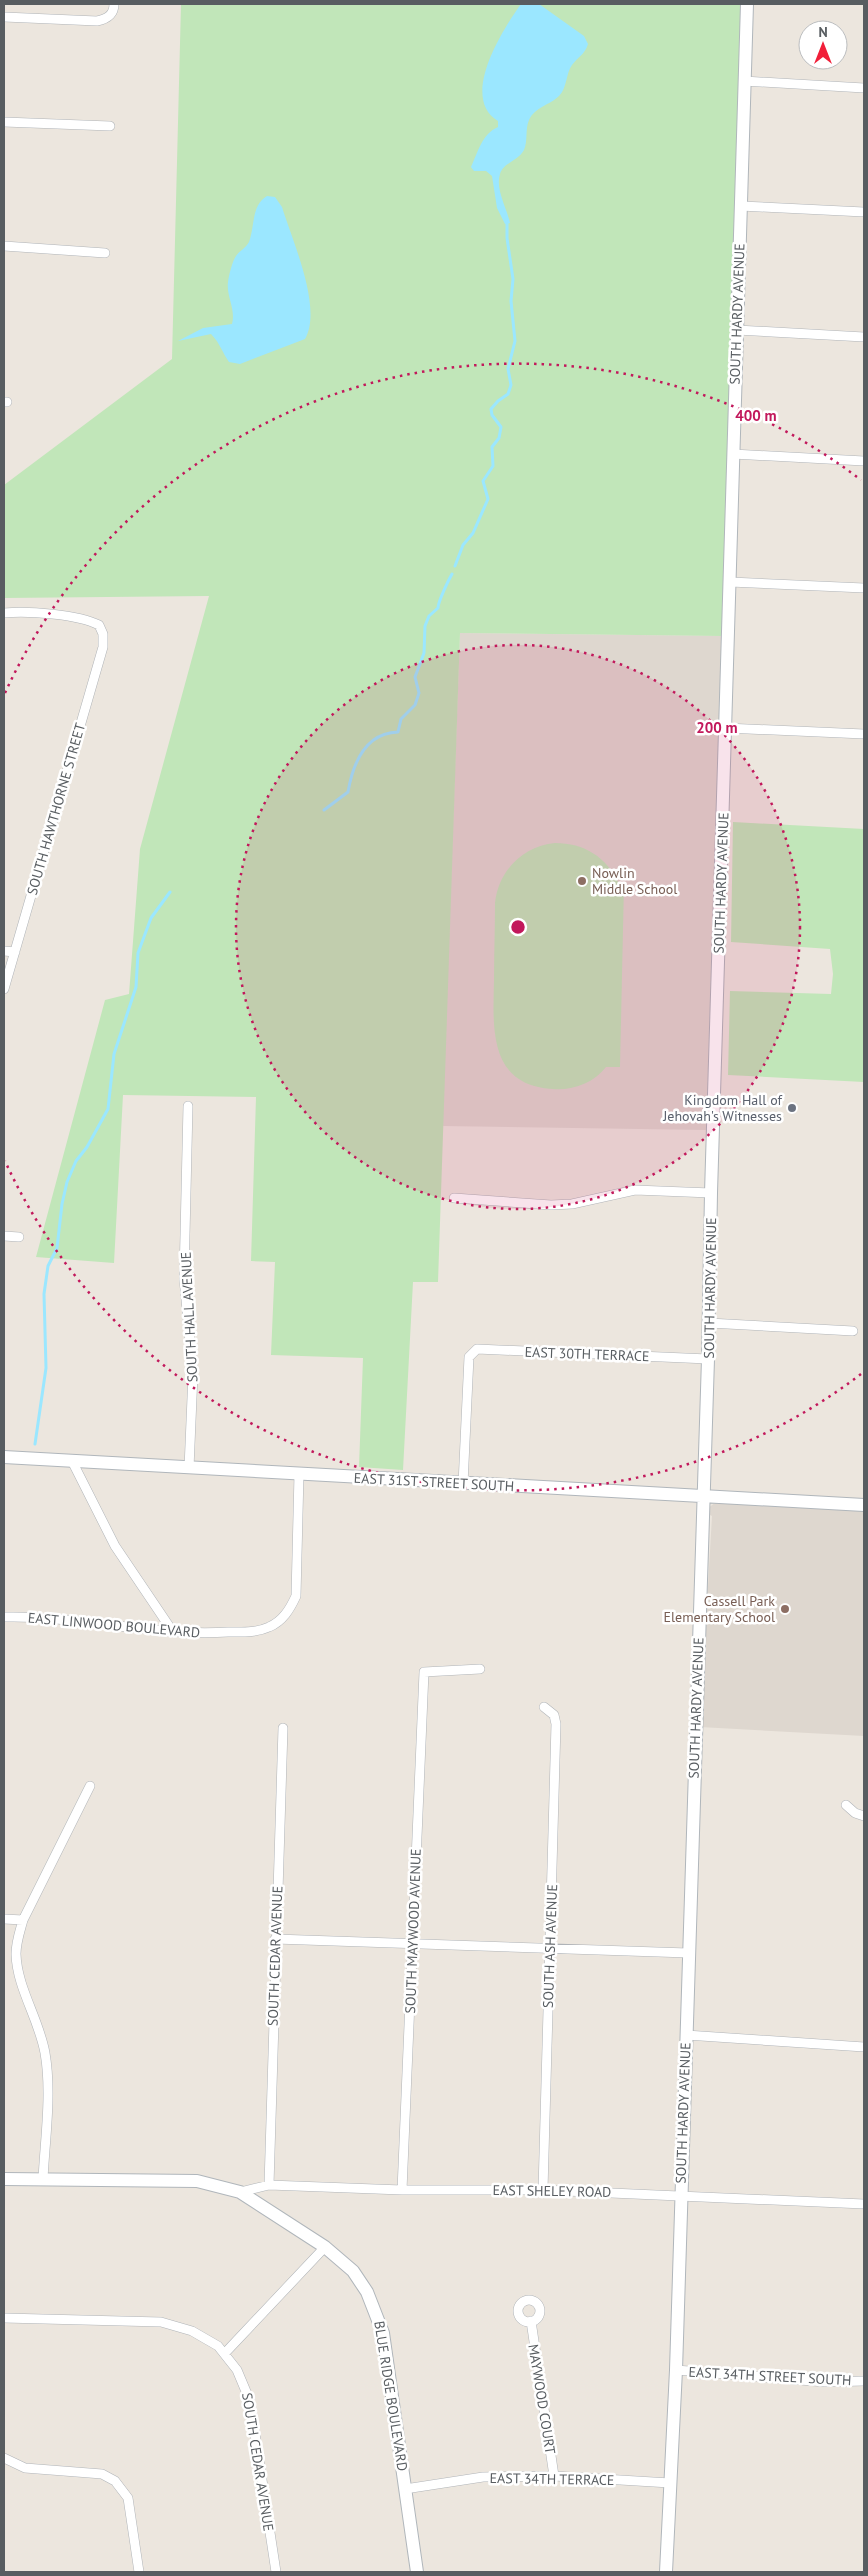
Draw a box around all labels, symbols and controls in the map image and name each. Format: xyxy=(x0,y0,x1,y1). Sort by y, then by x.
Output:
north arrow xyxy=(798,20,848,70)
text: N xyxy=(818,23,828,41)
street label: SOUTH HARDY AVENUE xyxy=(726,243,748,385)
text: 400 m xyxy=(735,406,777,425)
text: 200 m xyxy=(696,718,738,737)
street label: SOUTH HAWTHORNE STREET xyxy=(23,721,89,897)
street label: SOUTH HARDY AVENUE xyxy=(710,812,732,954)
place label: Nowlin Middle School xyxy=(592,864,677,898)
marker: Nowlin Middle School xyxy=(576,875,588,887)
centre of rings xyxy=(509,918,527,936)
place label: Kingdom Hall of Jehovah's Witnesses xyxy=(662,1091,783,1125)
marker: Kingdom Hall of Jehovah's Witnesses xyxy=(786,1102,798,1114)
street label: SOUTH HARDY AVENUE xyxy=(700,1217,720,1359)
street label: SOUTH HALL AVENUE xyxy=(177,1251,201,1383)
street label: EAST 30TH TERRACE xyxy=(524,1343,650,1365)
street label: EAST 31ST STREET SOUTH xyxy=(353,1469,515,1495)
place label: Cassell Park Elementary School xyxy=(663,1592,775,1626)
marker: Cassell Park Elementary School xyxy=(779,1603,791,1615)
street label: EAST LINWOOD BOULEVARD xyxy=(27,1609,201,1641)
street label: SOUTH HARDY AVENUE xyxy=(685,1637,707,1779)
street label: SOUTH MAYWOOD AVENUE xyxy=(401,1848,425,2014)
street label: SOUTH ASH AVENUE xyxy=(539,1884,561,2008)
street label: SOUTH CEDAR AVENUE xyxy=(264,1886,286,2026)
street label: SOUTH HARDY AVENUE xyxy=(672,2042,694,2184)
street label: EAST SHELEY ROAD xyxy=(493,2181,611,2201)
street label: BLUE RIDGE BOULEVARD xyxy=(370,2320,412,2472)
street label: MAYWOOD COURT xyxy=(524,2343,560,2455)
street label: EAST 34TH STREET SOUTH xyxy=(688,2363,852,2389)
street label: SOUTH CEDAR AVENUE xyxy=(238,2391,278,2533)
street label: EAST 34TH TERRACE xyxy=(489,2469,615,2489)

